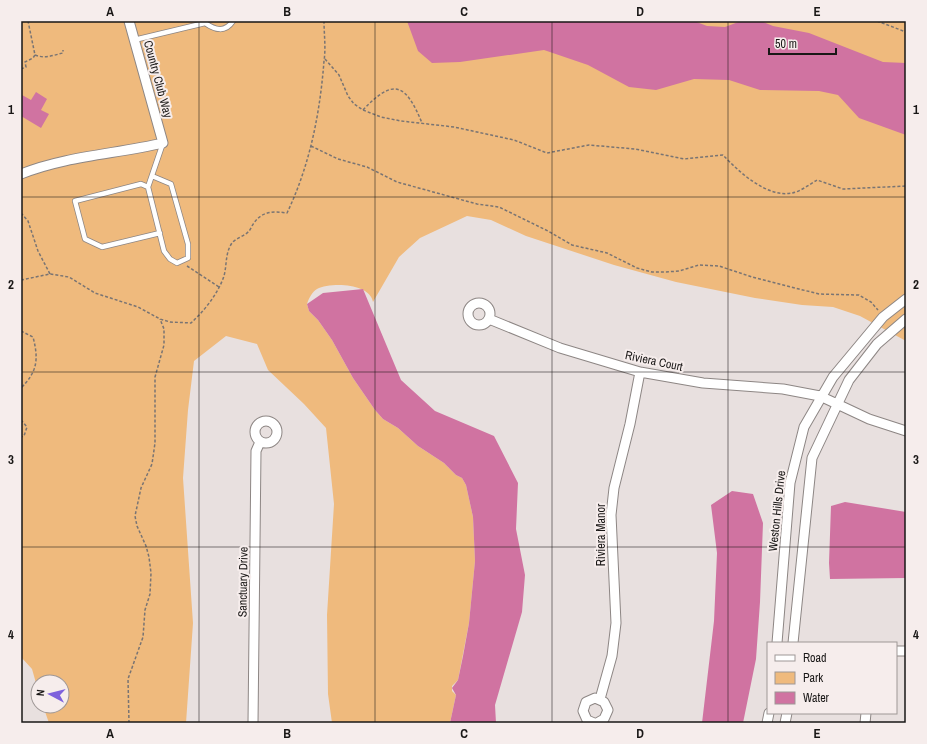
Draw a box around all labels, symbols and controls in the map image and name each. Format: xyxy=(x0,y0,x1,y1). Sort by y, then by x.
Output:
text: A xyxy=(106,3,114,20)
text: B xyxy=(283,3,291,20)
text: C xyxy=(460,3,468,20)
text: D xyxy=(636,3,644,20)
text: E xyxy=(813,3,821,20)
scale bar xyxy=(769,30,836,56)
text: 50 m xyxy=(775,36,797,52)
street label: Country Club Way xyxy=(140,39,176,120)
text: 1 xyxy=(8,101,14,118)
text: 1 xyxy=(913,101,919,118)
text: 2 xyxy=(8,276,14,293)
text: 2 xyxy=(913,276,919,293)
street label: Riviera Court xyxy=(624,347,685,375)
text: 3 xyxy=(8,451,14,468)
text: 3 xyxy=(913,451,919,468)
street label: Weston Hills Drive xyxy=(765,470,789,552)
street label: Riviera Manor xyxy=(593,503,609,566)
street label: Sanctuary Drive xyxy=(234,547,252,617)
text: 4 xyxy=(8,626,14,643)
text: 4 xyxy=(913,626,919,643)
legend xyxy=(767,642,897,714)
text: Road xyxy=(803,650,827,666)
text: Park xyxy=(803,670,823,686)
north arrow xyxy=(30,674,70,714)
text: N xyxy=(33,689,47,697)
text: Water xyxy=(803,690,830,706)
text: A xyxy=(106,725,114,742)
text: B xyxy=(283,725,291,742)
text: C xyxy=(460,725,468,742)
text: D xyxy=(636,725,644,742)
text: E xyxy=(813,725,821,742)

